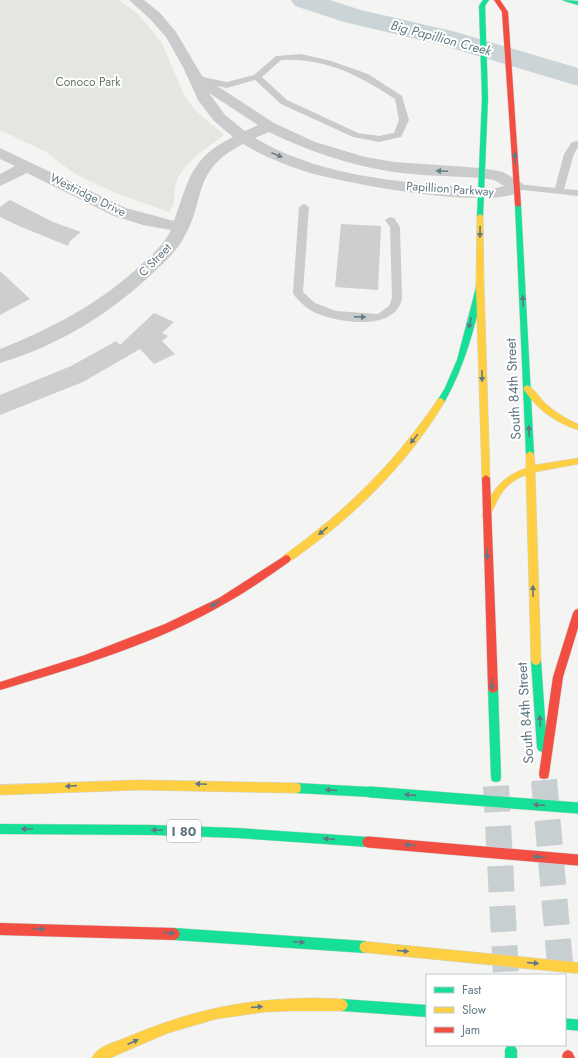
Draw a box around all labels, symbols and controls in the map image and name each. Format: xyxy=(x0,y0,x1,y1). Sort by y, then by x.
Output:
water label: Big Papillion Creek xyxy=(389,15,494,61)
park label: Conoco Park xyxy=(56,73,121,91)
one-way arrow xyxy=(512,152,519,164)
one-way arrow xyxy=(272,153,284,159)
one-way arrow xyxy=(436,167,448,174)
street label: Westridge Drive xyxy=(47,169,129,221)
street label: Papillion Parkway xyxy=(406,177,495,201)
one-way arrow xyxy=(476,226,483,238)
street label: C Street xyxy=(134,239,176,281)
one-way arrow xyxy=(520,295,527,307)
one-way arrow xyxy=(354,314,366,321)
one-way arrow xyxy=(467,317,473,330)
street label: South 84th Street xyxy=(500,337,526,440)
one-way arrow xyxy=(479,370,485,383)
one-way arrow xyxy=(526,424,532,437)
one-way arrow xyxy=(410,434,419,445)
one-way arrow xyxy=(318,527,329,536)
one-way arrow xyxy=(484,548,490,561)
one-way arrow xyxy=(530,584,536,597)
one-way arrow xyxy=(210,600,221,607)
street label: South 84th Street xyxy=(511,661,539,764)
one-way arrow xyxy=(489,678,495,691)
one-way arrow xyxy=(537,715,544,727)
one-way arrow xyxy=(195,781,207,788)
one-way arrow xyxy=(65,782,77,789)
one-way arrow xyxy=(325,786,337,793)
one-way arrow xyxy=(403,792,416,799)
one-way arrow xyxy=(533,802,545,809)
road number: I 80 xyxy=(167,820,201,842)
one-way arrow xyxy=(20,826,33,832)
one-way arrow xyxy=(150,827,163,833)
one-way arrow xyxy=(323,836,335,843)
one-way arrow xyxy=(404,842,416,849)
one-way arrow xyxy=(533,854,545,860)
one-way arrow xyxy=(33,926,46,932)
one-way arrow xyxy=(163,929,175,936)
one-way arrow xyxy=(293,939,305,945)
one-way arrow xyxy=(397,948,409,954)
one-way arrow xyxy=(527,960,539,967)
legend xyxy=(426,974,566,1046)
text: Fast xyxy=(462,981,481,999)
text: Slow xyxy=(462,1001,487,1019)
one-way arrow xyxy=(251,1004,263,1010)
text: Jam xyxy=(460,1021,480,1039)
one-way arrow xyxy=(127,1038,139,1045)

